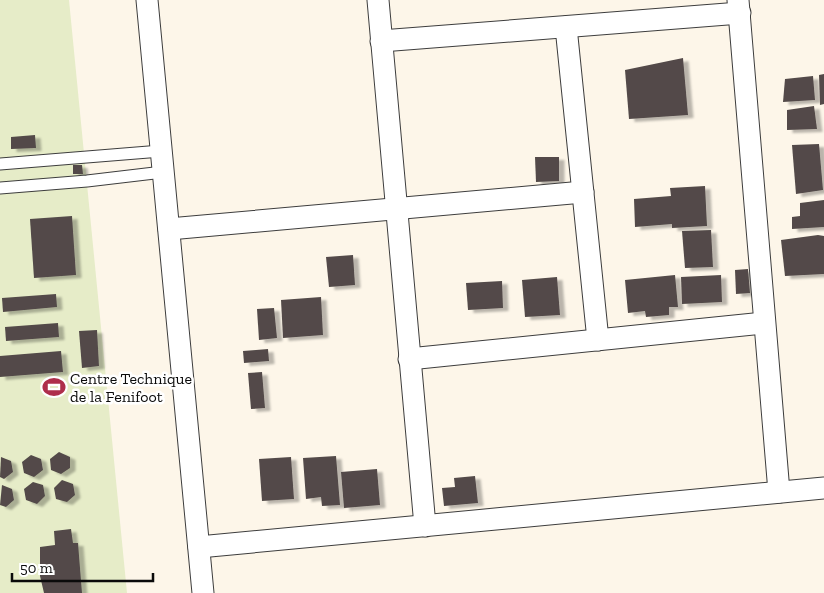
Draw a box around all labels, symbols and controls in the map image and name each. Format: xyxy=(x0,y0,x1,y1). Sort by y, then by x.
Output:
place label: Centre Technique de la Fenifoot xyxy=(70,369,192,406)
sports icon: Centre Technique de la Fenifoot xyxy=(41,374,67,400)
scale bar xyxy=(12,550,154,582)
text: 50 m xyxy=(20,559,53,577)

